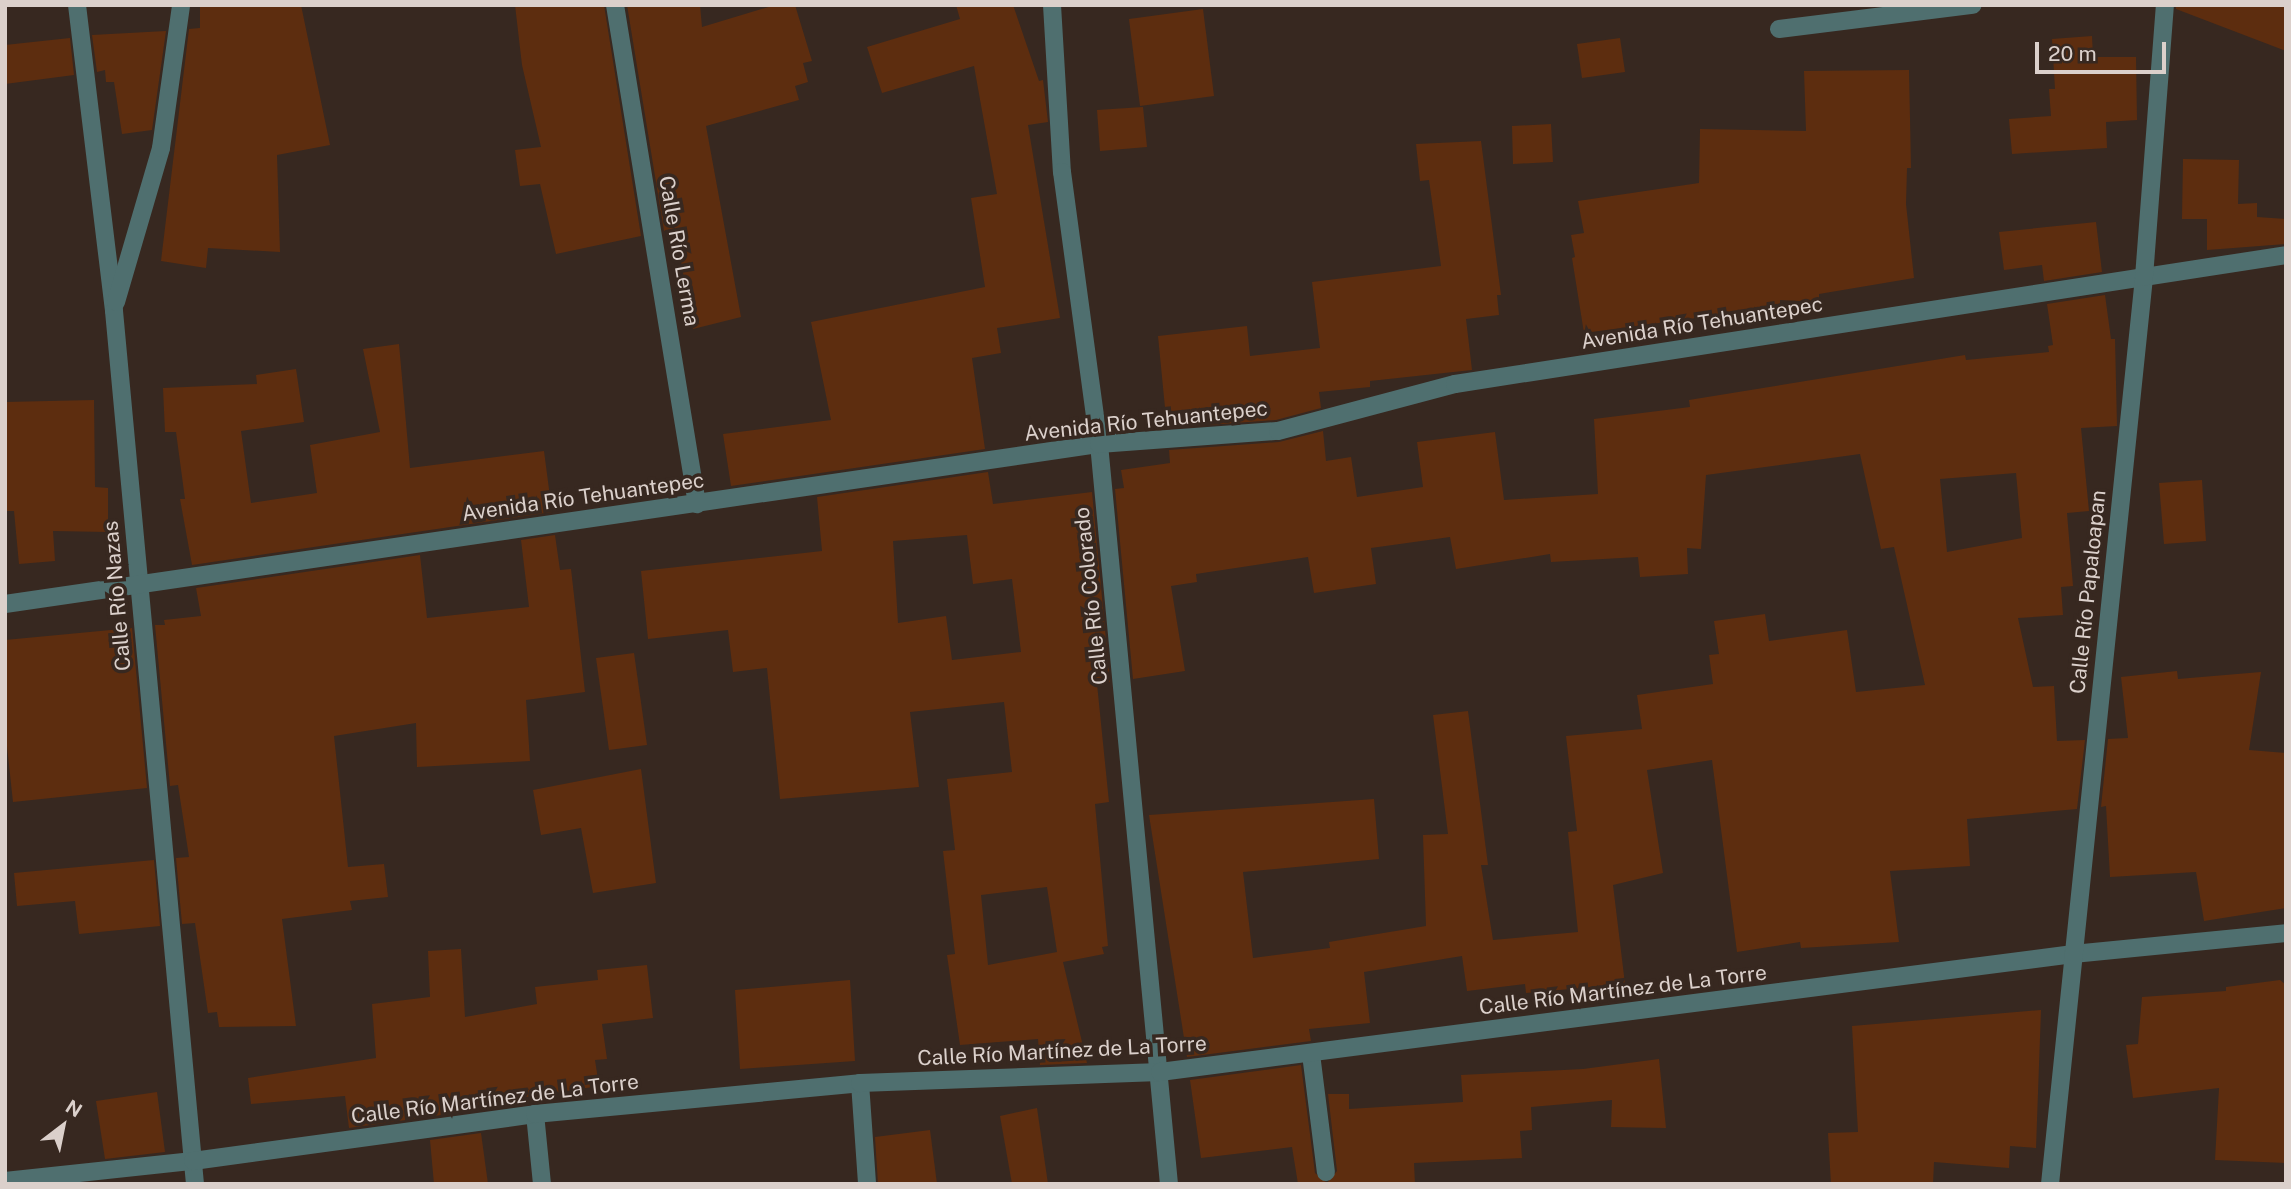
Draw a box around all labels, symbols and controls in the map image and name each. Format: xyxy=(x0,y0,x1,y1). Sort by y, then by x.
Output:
scale bar xyxy=(2039,28,2170,72)
text: 20 m xyxy=(2048,41,2097,66)
street label: Calle Río Lerma xyxy=(653,174,705,328)
street label: Avenida Río Tehuantepec xyxy=(1579,291,1825,355)
street label: Avenida Río Tehuantepec xyxy=(1023,396,1269,446)
street label: Avenida Río Tehuantepec xyxy=(460,467,706,527)
street label: Calle Río Papaloapan xyxy=(2065,489,2111,695)
street label: Calle Río Colorado xyxy=(1069,506,1113,686)
street label: Calle Río Nazas xyxy=(98,520,136,672)
street label: Calle Río Martínez de La Torre xyxy=(1477,960,1769,1020)
street label: Calle Río Martínez de La Torre xyxy=(916,1031,1208,1071)
street label: Calle Río Martínez de La Torre xyxy=(349,1069,641,1129)
north arrow xyxy=(28,1091,98,1161)
text: N xyxy=(62,1095,86,1121)

